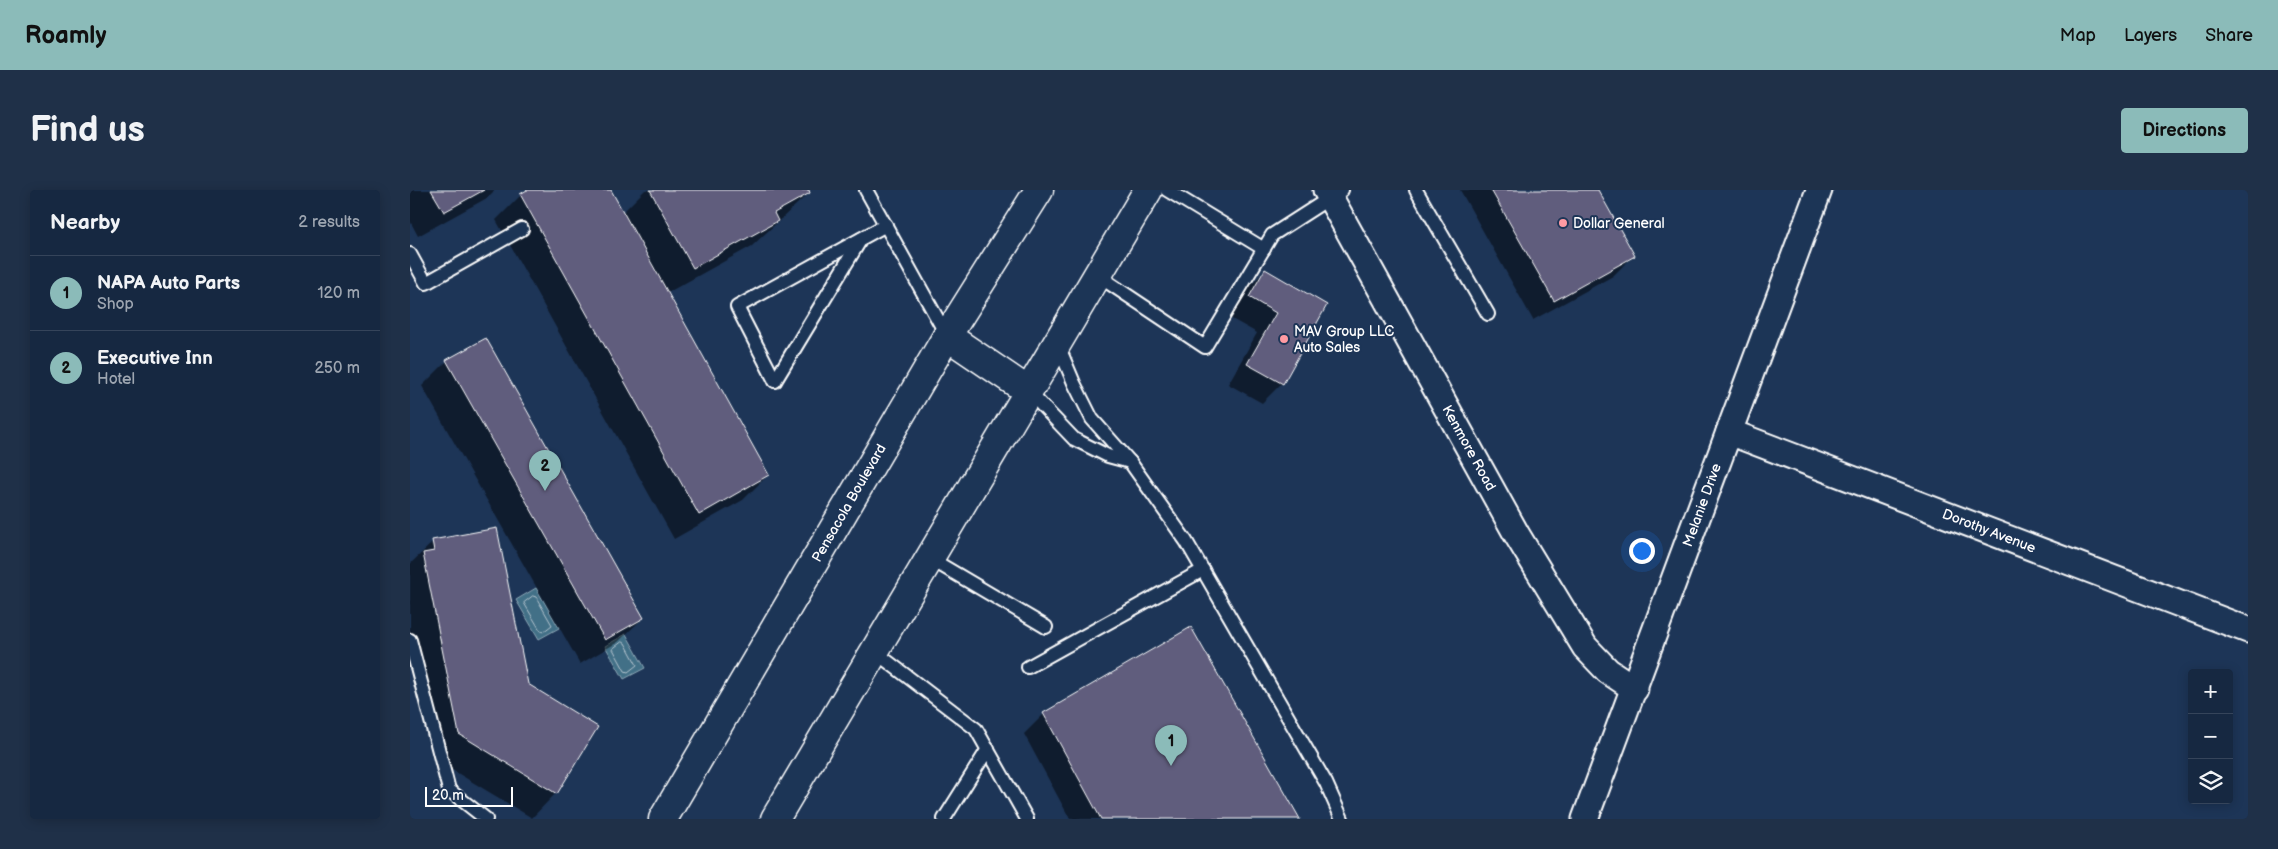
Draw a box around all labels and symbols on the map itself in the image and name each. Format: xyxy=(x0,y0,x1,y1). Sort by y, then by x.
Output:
place label: Dollar General xyxy=(1573,215,1665,232)
marker: Dollar General xyxy=(1557,217,1569,229)
place label: MAV Group LLC Auto Sales xyxy=(1294,323,1394,356)
marker: MAV Group LLC Auto Sales xyxy=(1278,333,1290,345)
street label: Kenmore Road xyxy=(1438,402,1500,494)
street label: Pensacola Boulevard xyxy=(808,441,890,565)
pin: 2 xyxy=(529,450,561,491)
street label: Melanie Drive xyxy=(1679,461,1725,549)
street label: Dorothy Avenue xyxy=(1940,505,2038,557)
your location xyxy=(1629,538,1655,564)
pin: 1 xyxy=(1155,725,1187,766)
scale bar xyxy=(425,784,512,807)

